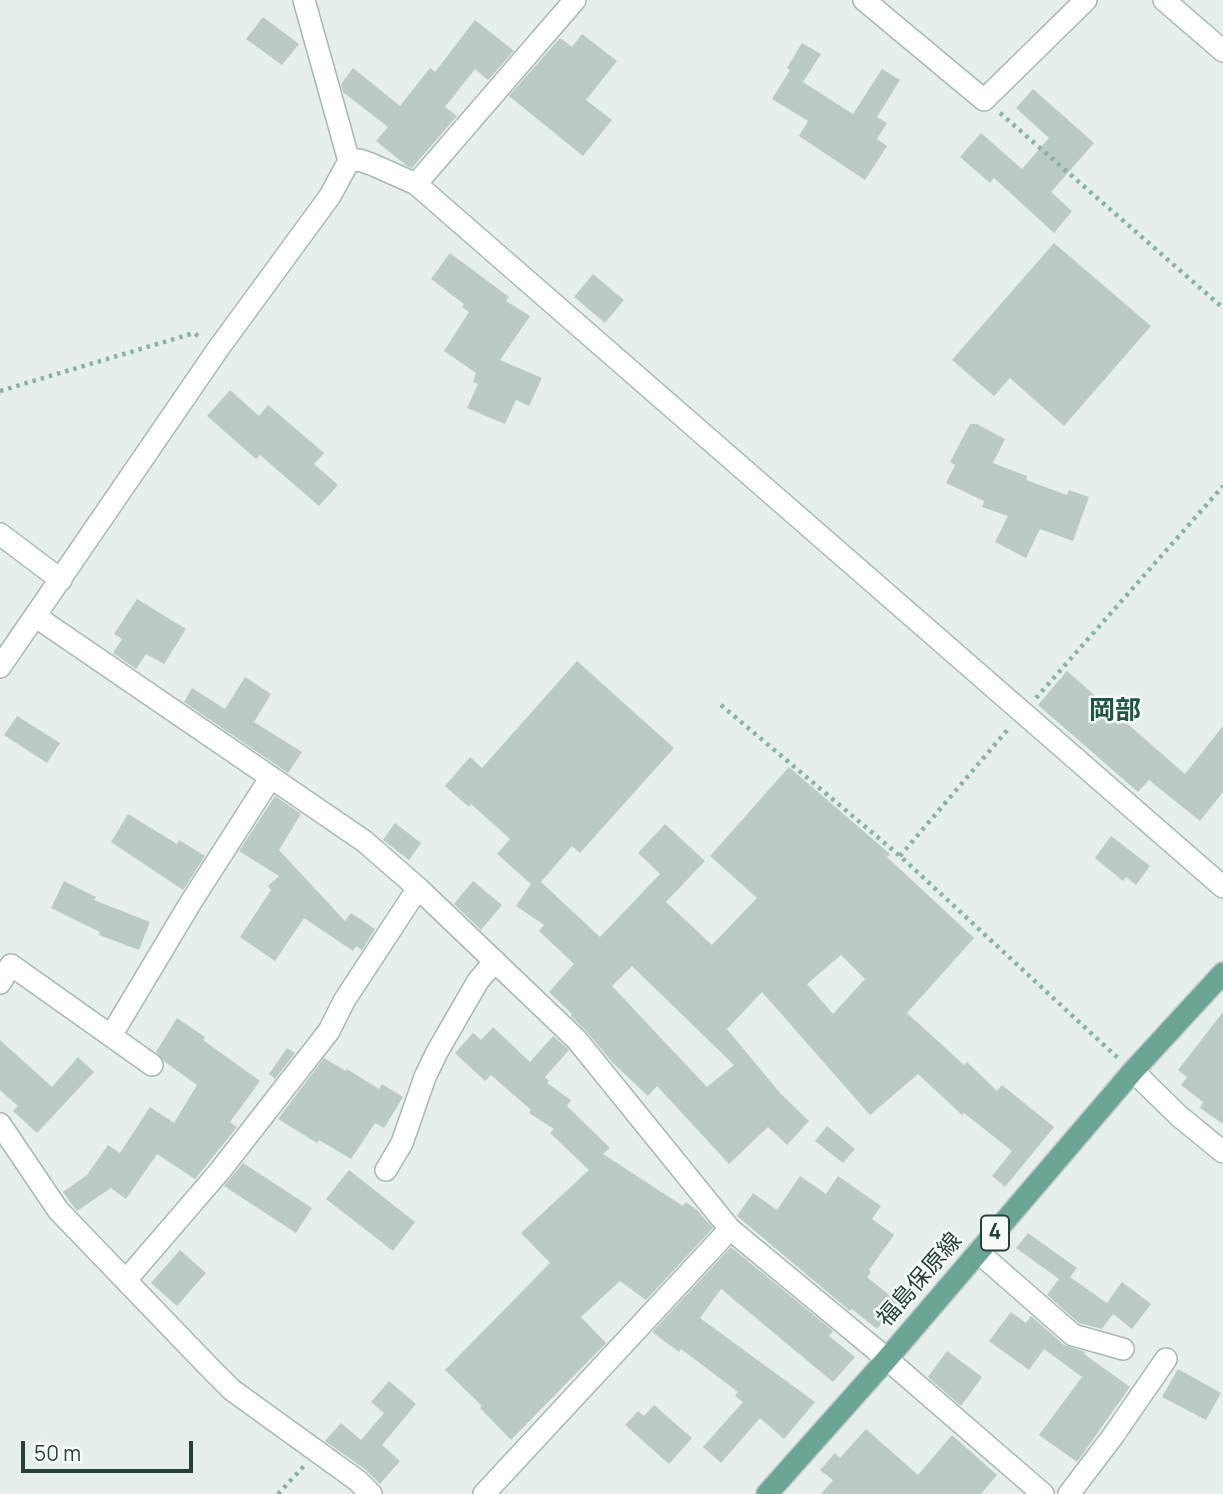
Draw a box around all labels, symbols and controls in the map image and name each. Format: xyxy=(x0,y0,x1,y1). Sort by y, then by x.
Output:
district label: 岡部 xyxy=(1089,696,1141,728)
road number: 4 xyxy=(981,1216,1009,1250)
street label: 福島保原線 xyxy=(872,1228,968,1332)
scale bar xyxy=(24,1428,196,1472)
text: 50 m xyxy=(34,1439,81,1467)

